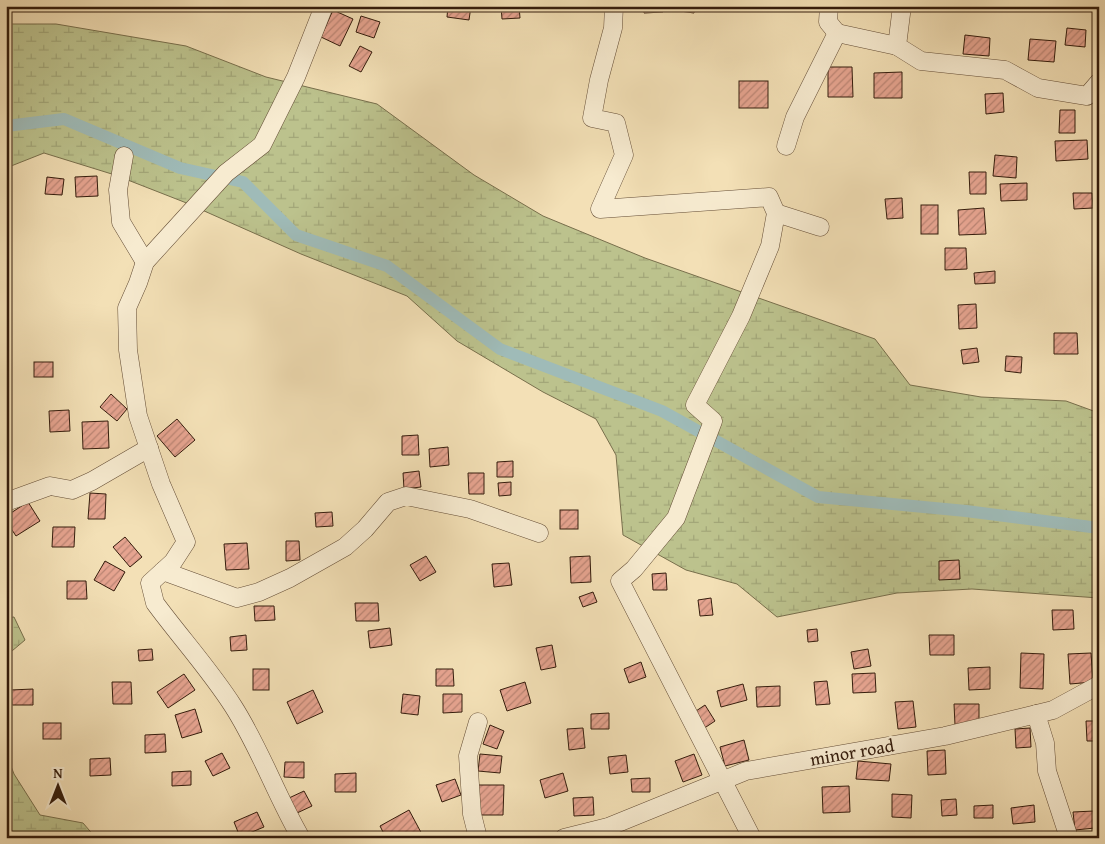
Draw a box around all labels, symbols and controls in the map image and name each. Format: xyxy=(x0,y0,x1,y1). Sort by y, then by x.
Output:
street label: minor road xyxy=(808,731,897,773)
north arrow xyxy=(32,762,82,812)
text: N xyxy=(53,763,63,783)

